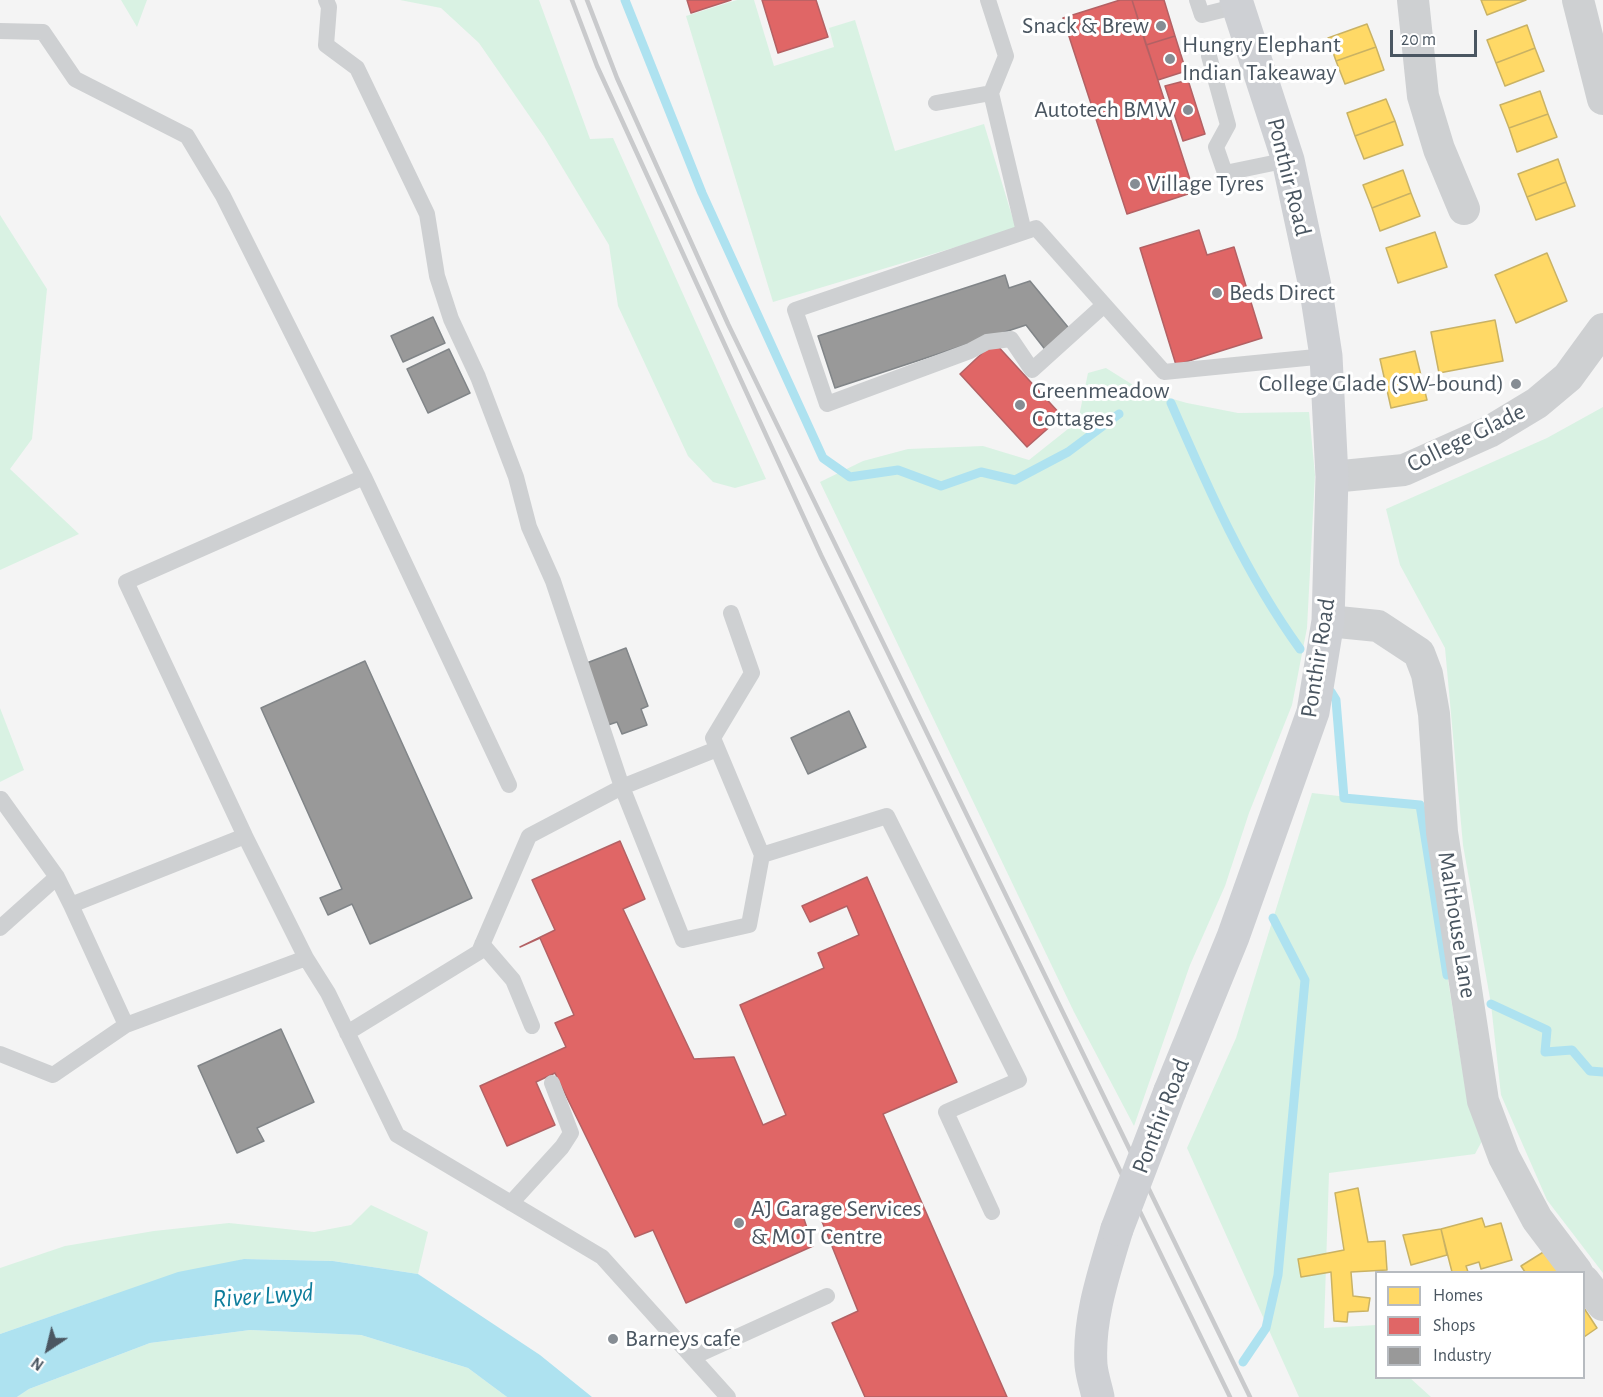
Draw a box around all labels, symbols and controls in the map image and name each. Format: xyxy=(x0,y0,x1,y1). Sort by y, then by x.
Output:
place label: Snack & Brew xyxy=(1022,12,1149,40)
scale bar xyxy=(1393,18,1480,56)
marker: Snack & Brew xyxy=(1154,19,1168,33)
place label: Hungry Elephant Indian Takeaway xyxy=(1182,31,1341,87)
text: 20 m xyxy=(1401,31,1436,49)
marker: Hungry Elephant Indian Takeaway xyxy=(1163,52,1177,66)
place label: Autotech BMW xyxy=(1034,96,1176,124)
marker: Autotech BMW xyxy=(1181,103,1195,117)
street label: Ponthir Road xyxy=(1260,115,1318,239)
place label: Village Tyres xyxy=(1147,170,1264,198)
marker: Village Tyres xyxy=(1128,177,1142,191)
place label: Beds Direct xyxy=(1229,279,1335,307)
marker: Beds Direct xyxy=(1210,286,1224,300)
place label: College Glade (SW-bound) xyxy=(1259,370,1504,398)
place label: Greenmeadow Cottages xyxy=(1032,377,1169,433)
marker: College Glade (SW-bound) xyxy=(1509,377,1523,391)
street label: College Glade xyxy=(1402,397,1530,479)
marker: Greenmeadow Cottages xyxy=(1013,398,1027,412)
street label: Ponthir Road xyxy=(1294,596,1342,720)
street label: Malthouse Lane xyxy=(1431,850,1483,1000)
street label: Ponthir Road xyxy=(1126,1054,1196,1178)
place label: AJ Garage Services & MOT Centre xyxy=(751,1195,922,1251)
marker: AJ Garage Services & MOT Centre xyxy=(732,1216,746,1230)
legend xyxy=(1375,1271,1585,1379)
water label: River Lwyd xyxy=(211,1277,315,1315)
text: Homes xyxy=(1433,1287,1483,1305)
text: Shops xyxy=(1433,1317,1475,1335)
north arrow xyxy=(18,1319,78,1379)
place label: Barneys cafe xyxy=(625,1325,741,1353)
marker: Barneys cafe xyxy=(606,1332,620,1346)
text: Industry xyxy=(1433,1347,1492,1365)
text: N xyxy=(29,1354,47,1373)

